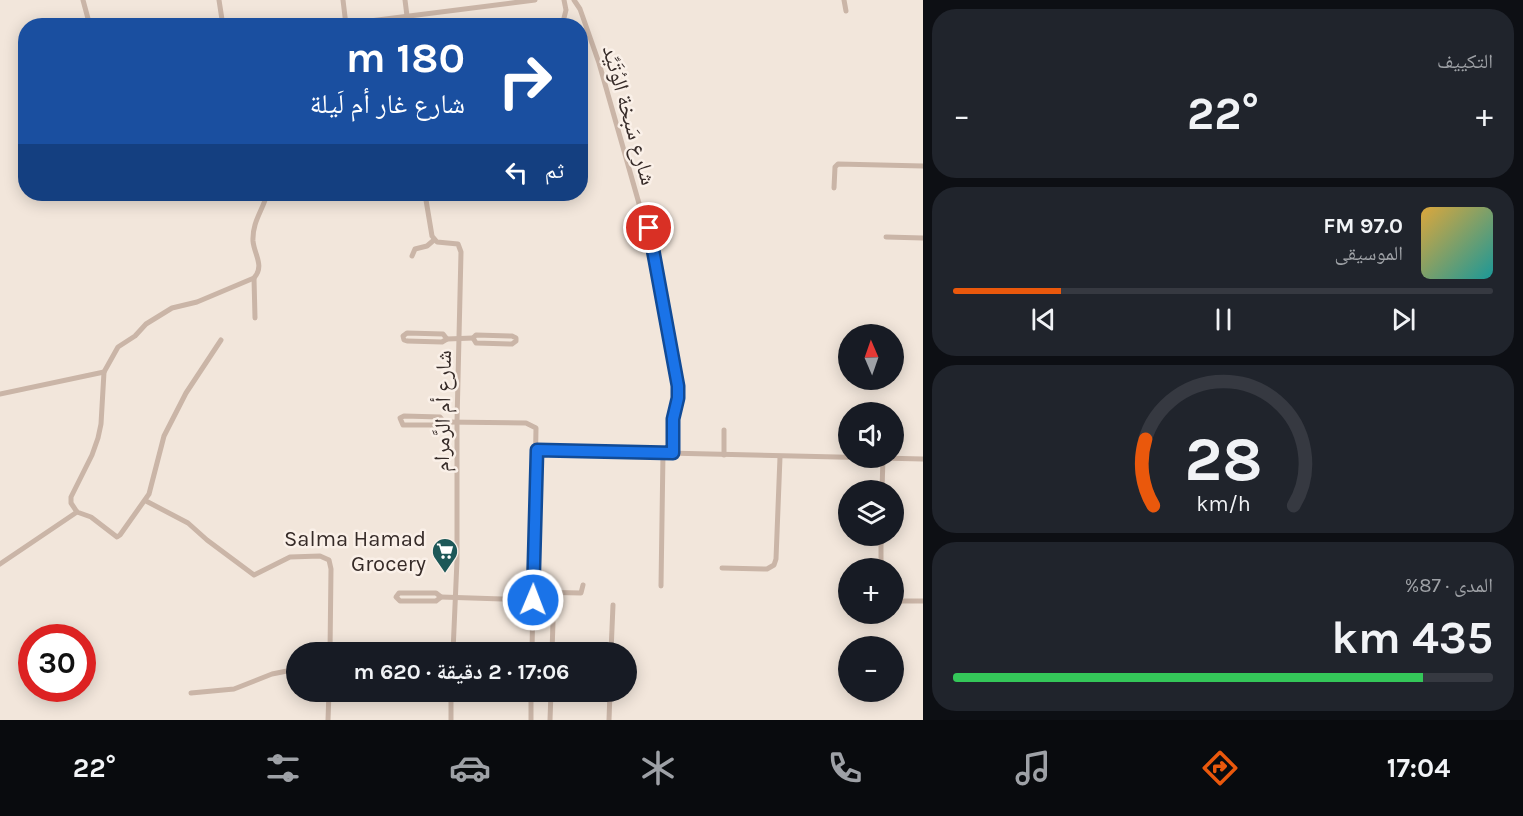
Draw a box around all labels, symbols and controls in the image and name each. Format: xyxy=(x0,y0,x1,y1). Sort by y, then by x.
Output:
text: 180 m xyxy=(346,33,465,83)
icon: right xyxy=(486,42,564,120)
street label: شارع سَبخة الوُتَيِّد xyxy=(597,43,661,188)
text: التكييف xyxy=(1437,50,1493,73)
text: شارع غار أم لَيلة xyxy=(310,88,465,120)
text: 22° xyxy=(1187,88,1259,140)
text: − xyxy=(953,96,970,134)
text: + xyxy=(1476,96,1493,134)
icon: left xyxy=(500,156,533,189)
text: ثم xyxy=(545,158,564,184)
pin xyxy=(623,202,674,253)
icon: arrive xyxy=(632,211,665,244)
text: 97.0 FM xyxy=(1323,213,1403,239)
text: الموسيقى xyxy=(1335,242,1403,265)
icon: previous xyxy=(1027,303,1060,336)
icon: pause xyxy=(1207,303,1240,336)
icon: next xyxy=(1387,303,1420,336)
north arrow xyxy=(838,324,904,390)
map controls xyxy=(838,324,904,702)
street label: شارع أم الرَّمرام xyxy=(428,350,458,472)
button: sound xyxy=(838,402,904,468)
text: 28 xyxy=(1184,423,1262,496)
button: layers xyxy=(838,480,904,546)
text: km/h xyxy=(1196,491,1250,516)
place label: Salma Hamad Grocery xyxy=(284,526,426,577)
supermarket icon: Salma Hamad Grocery xyxy=(430,536,460,574)
button: + xyxy=(838,558,904,624)
position arrow xyxy=(501,568,565,632)
text: المدى · 87% xyxy=(1405,574,1493,597)
text: 435 km xyxy=(1331,612,1493,664)
speed limit sign: 30 xyxy=(18,624,96,702)
button: − xyxy=(838,636,904,702)
text: 17:06 · 2 دقيقة · 620 m xyxy=(354,659,569,685)
icon: filters xyxy=(262,747,304,789)
icon: car xyxy=(449,747,491,789)
icon: climate xyxy=(637,747,679,789)
icon: phone xyxy=(824,747,866,789)
icon: music xyxy=(1012,747,1054,789)
icon: directions xyxy=(1199,747,1241,789)
text: 22° xyxy=(73,752,116,784)
text: 17:04 xyxy=(1387,752,1450,784)

